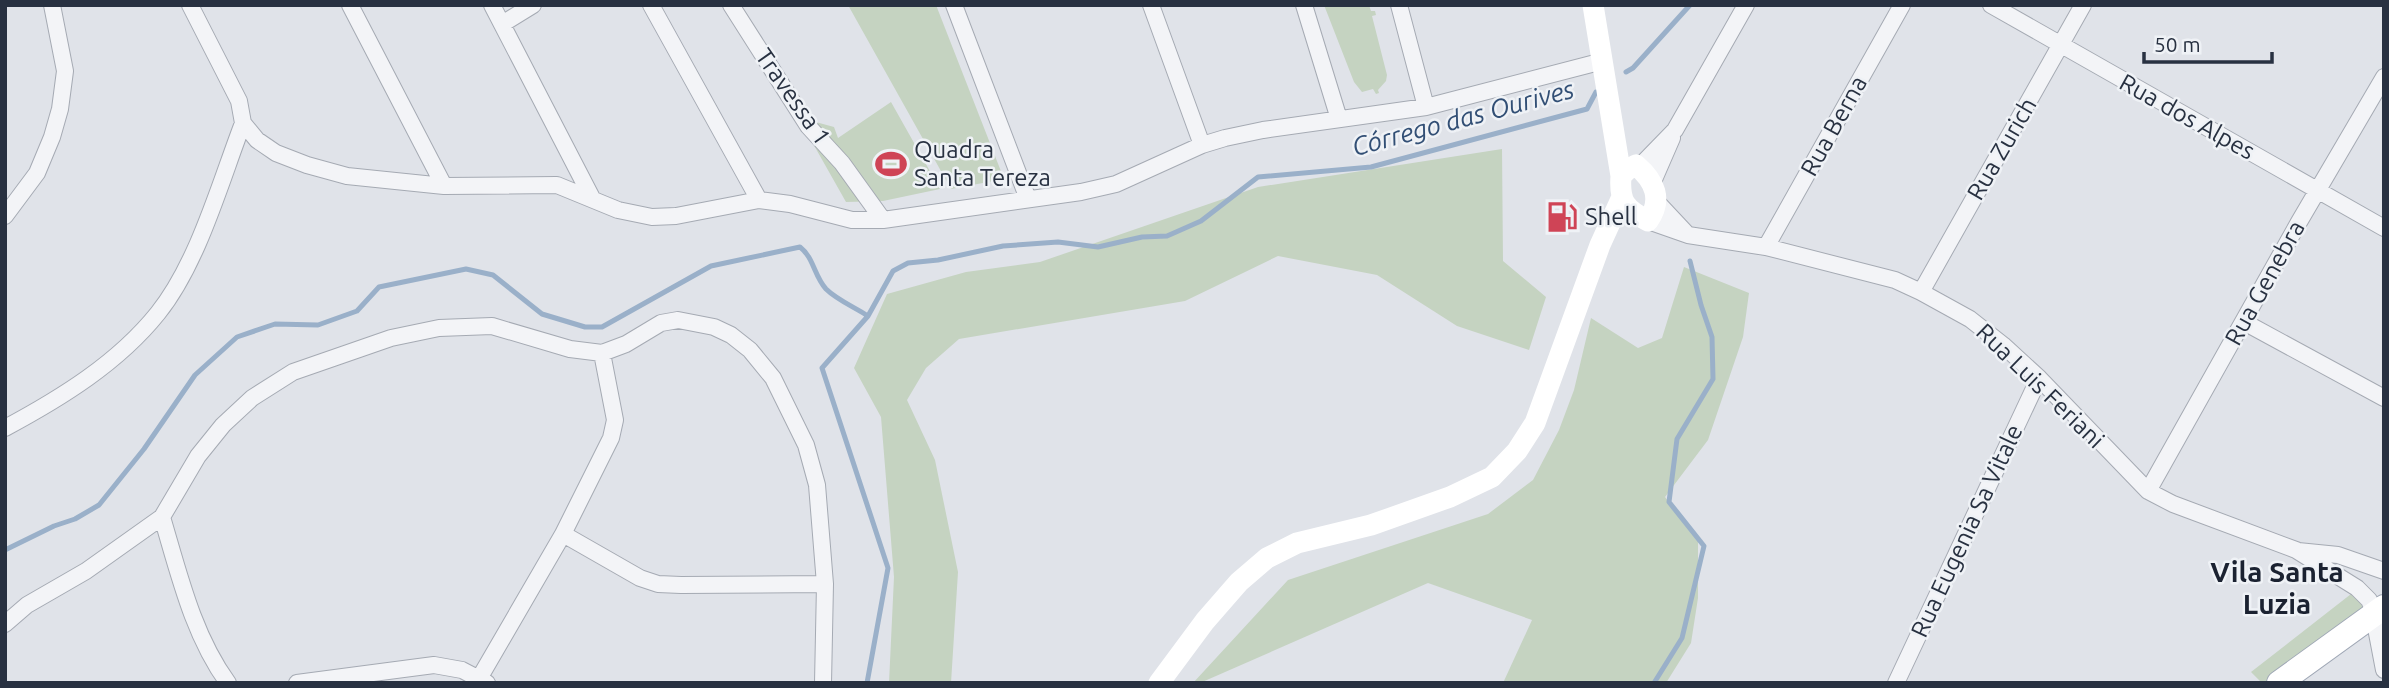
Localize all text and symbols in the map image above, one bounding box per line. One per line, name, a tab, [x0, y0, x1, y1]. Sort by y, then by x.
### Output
scale bar	[2144, 21, 2272, 65]
text: 50 m	[2154, 32, 2201, 56]
street label: Travessa 1	[751, 43, 836, 150]
street label: Rua dos Alpes	[2115, 68, 2259, 165]
street label: Rua Berna	[1795, 71, 1872, 180]
water label: Córrego das Ourives	[1349, 74, 1577, 161]
street label: Rua Zurich	[1962, 93, 2042, 205]
place label: Quadra Santa Tereza	[914, 136, 1051, 191]
sports icon: Quadra Santa Tereza	[874, 147, 908, 181]
fuel station icon: Shell	[1545, 200, 1579, 234]
place label: Shell	[1585, 203, 1637, 230]
street label: Rua Genebra	[2219, 216, 2310, 350]
street label: Rua Luis Feriani	[1971, 318, 2110, 453]
street label: Rua Eugenia Sa Vitale	[1905, 420, 2028, 641]
district label: Vila Santa Luzia	[2210, 556, 2344, 619]

